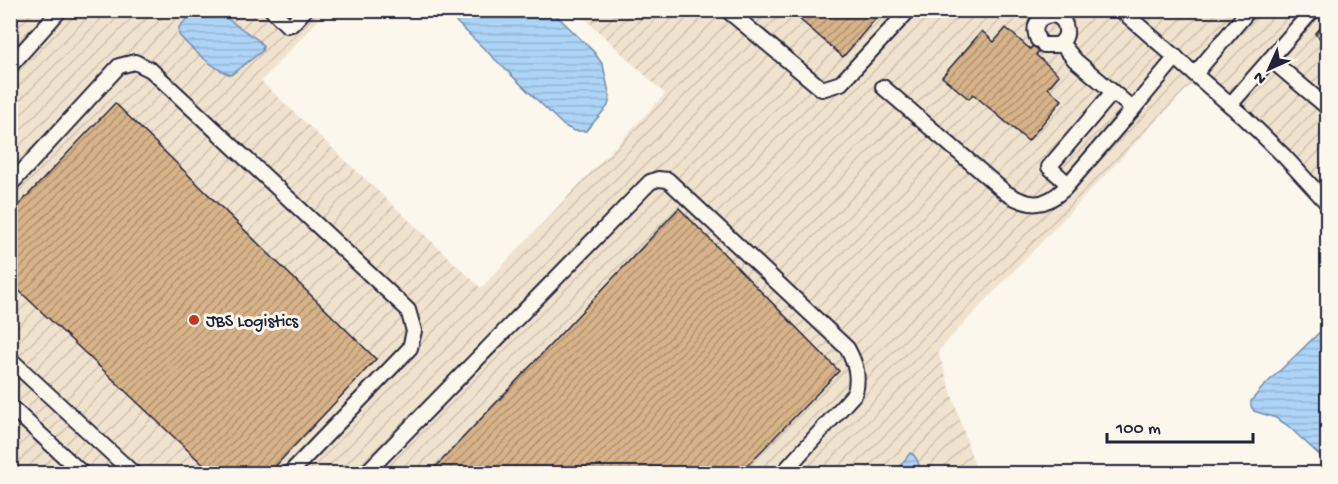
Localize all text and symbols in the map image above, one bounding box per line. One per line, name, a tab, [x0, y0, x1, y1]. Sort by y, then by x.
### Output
north arrow	[1239, 39, 1299, 99]
text: N	[1250, 66, 1271, 88]
place label: JBS Logistics	[206, 312, 299, 333]
marker: JBS Logistics	[187, 313, 201, 327]
scale bar	[1107, 406, 1252, 444]
text: 100 m	[1115, 419, 1161, 440]

